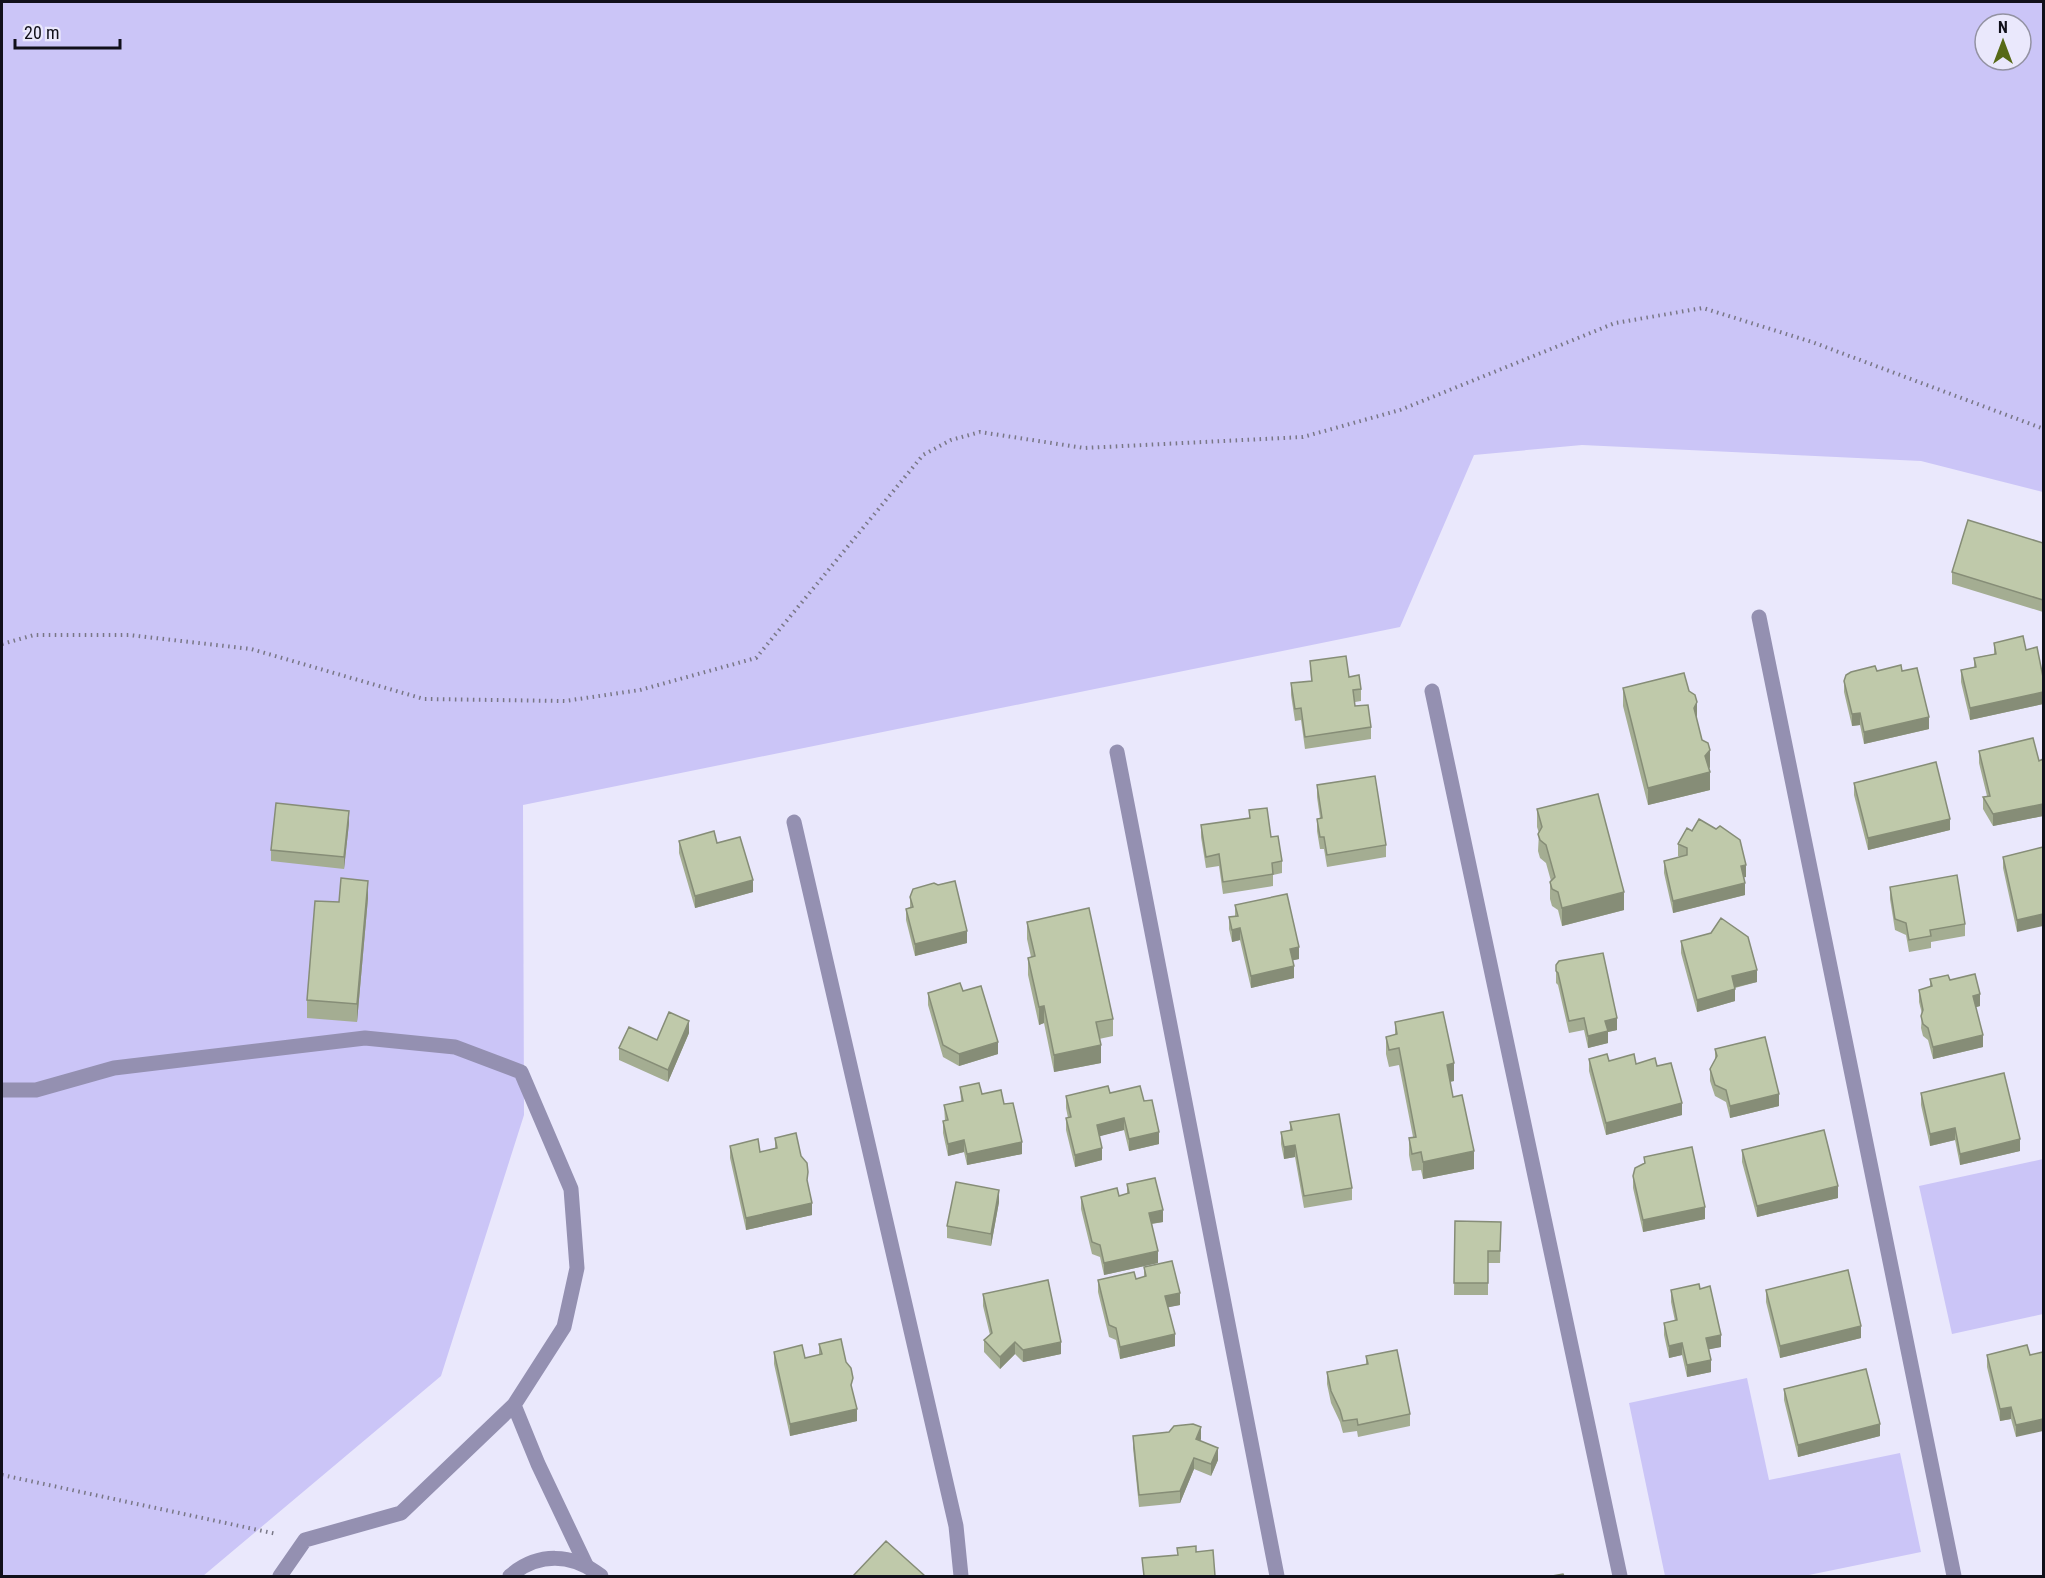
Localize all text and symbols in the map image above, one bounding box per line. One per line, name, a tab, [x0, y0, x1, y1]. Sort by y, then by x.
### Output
scale bar	[15, 12, 120, 50]
north arrow	[1973, 12, 2033, 72]
text: N	[1998, 18, 2008, 37]
text: 20 m	[24, 22, 59, 43]

